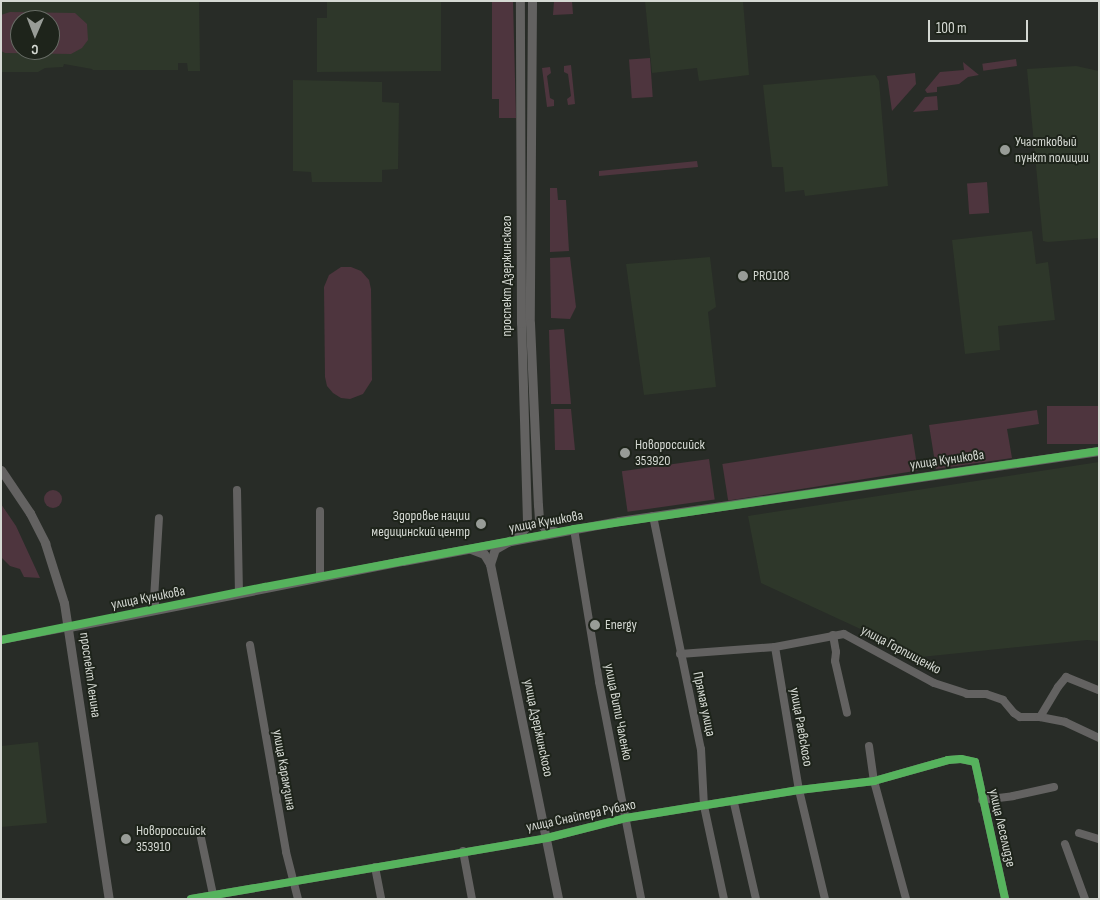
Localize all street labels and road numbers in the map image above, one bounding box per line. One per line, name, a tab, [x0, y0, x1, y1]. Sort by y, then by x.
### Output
street label: проспект Дзержинского	[499, 215, 515, 337]
street label: улица Куникова	[909, 446, 985, 474]
street label: улица Куникова	[508, 507, 584, 537]
street label: улица Куникова	[110, 583, 186, 613]
street label: улица Горпищенко	[858, 622, 944, 678]
street label: проспект Ленина	[76, 631, 104, 719]
street label: улица Вити Чаленко	[600, 662, 636, 762]
street label: Прямая улица	[689, 670, 719, 738]
street label: улица Дзержинского	[519, 678, 557, 778]
street label: улица Раевского	[786, 686, 816, 768]
street label: улица Карамзина	[269, 728, 299, 812]
street label: улица Леселидзе	[985, 787, 1019, 869]
street label: улица Снайпера Рубахо	[525, 796, 637, 836]

